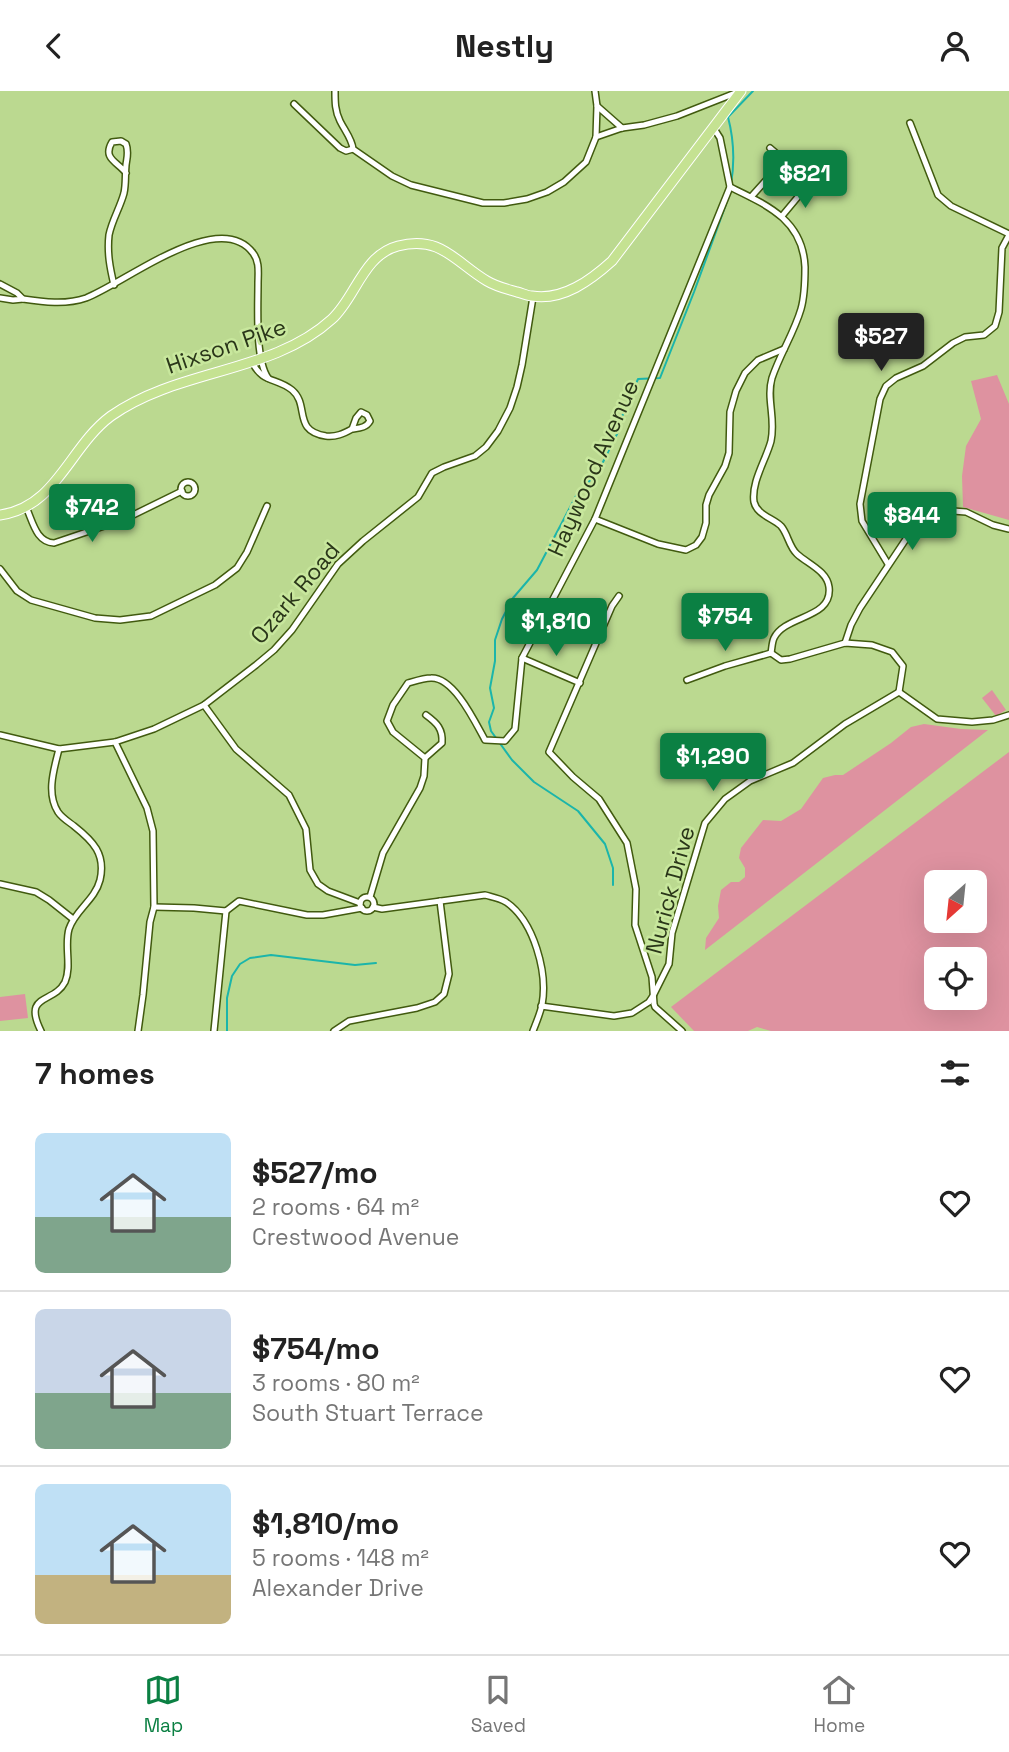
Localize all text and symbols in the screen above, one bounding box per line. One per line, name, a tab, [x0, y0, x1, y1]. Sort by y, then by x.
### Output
text: Nestly	[455, 26, 554, 66]
icon: back	[35, 27, 73, 65]
icon: person	[936, 27, 974, 65]
pin: $821	[764, 151, 846, 210]
text: $821	[779, 158, 831, 188]
street label: Hixson Pike	[162, 311, 290, 381]
pin: $527	[840, 313, 922, 373]
text: $527	[854, 321, 908, 351]
street label: Haywood Avenue	[541, 375, 645, 561]
pin: $742	[51, 484, 133, 544]
text: $742	[65, 492, 119, 522]
pin: $844	[871, 493, 953, 552]
text: $844	[884, 500, 941, 530]
street label: Ozark Road	[244, 536, 346, 650]
pin: $754	[684, 594, 766, 653]
pin: $1,810	[499, 599, 613, 658]
text: $754	[697, 601, 753, 631]
text: $1,810	[521, 606, 591, 636]
pin: $1,290	[656, 733, 770, 793]
text: $1,290	[676, 741, 750, 771]
street label: Nurick Drive	[639, 823, 701, 957]
north arrow	[924, 870, 987, 933]
map controls	[924, 870, 987, 1010]
button: locate	[924, 947, 987, 1010]
text: 7 homes	[35, 1054, 155, 1093]
icon: filters	[936, 1054, 974, 1092]
text: $527/mo	[252, 1153, 378, 1192]
icon: home	[91, 1161, 175, 1245]
icon: heart	[936, 1184, 974, 1222]
text: 2 rooms · 64 m²	[252, 1192, 419, 1222]
text: Crestwood Avenue	[252, 1222, 459, 1252]
text: $754/mo	[252, 1329, 380, 1368]
icon: home	[91, 1337, 175, 1421]
icon: heart	[936, 1360, 974, 1398]
text: 3 rooms · 80 m²	[252, 1368, 420, 1398]
text: South Stuart Terrace	[252, 1398, 484, 1428]
text: $1,810/mo	[252, 1504, 399, 1543]
icon: home	[91, 1512, 175, 1596]
icon: heart	[936, 1535, 974, 1573]
text: 5 rooms · 148 m²	[252, 1543, 429, 1573]
text: Alexander Drive	[252, 1573, 424, 1603]
tab: Map	[144, 1671, 183, 1738]
tab: Saved	[471, 1671, 526, 1738]
tab: Home	[813, 1671, 865, 1738]

